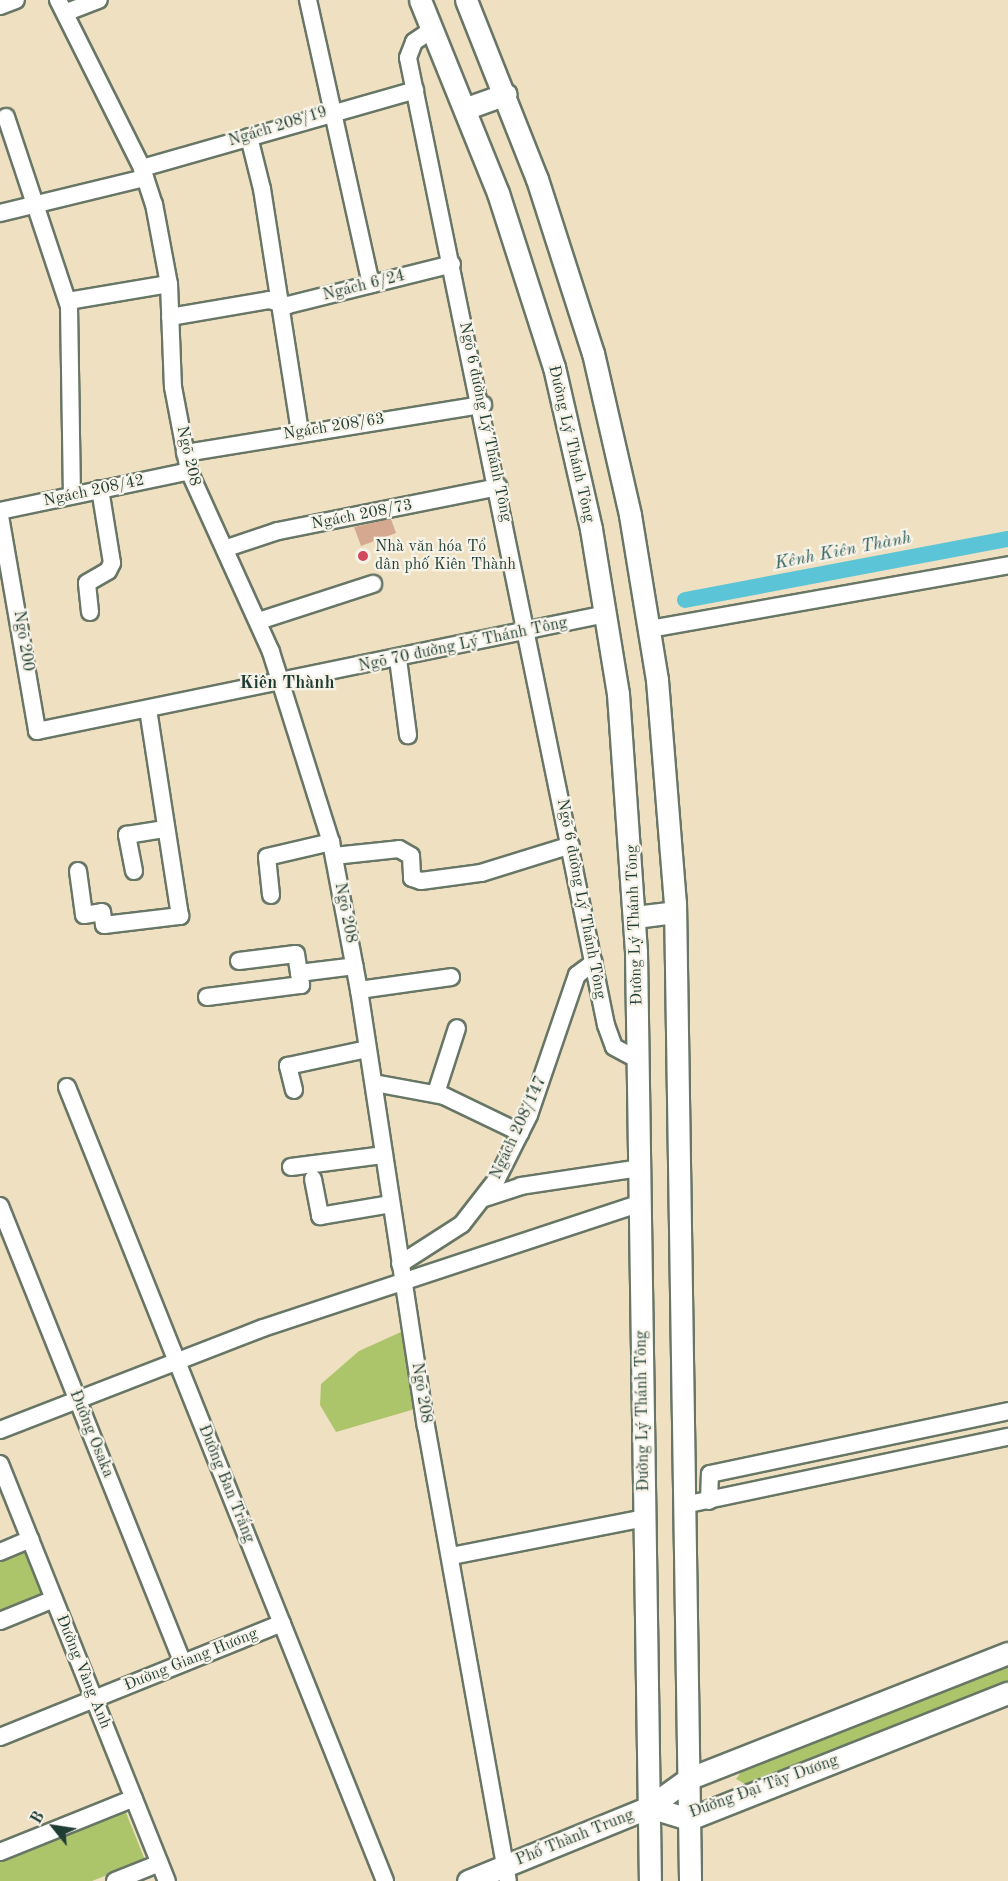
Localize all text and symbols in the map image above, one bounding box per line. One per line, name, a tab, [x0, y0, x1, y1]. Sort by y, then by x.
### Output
street label: Ngách 208/19	[226, 103, 330, 151]
street label: Ngách 6/24	[321, 267, 407, 305]
street label: Ngõ 6 đường Lý Thánh Tông	[454, 320, 516, 524]
street label: Đường Lý Thánh Tông	[544, 364, 598, 524]
street label: Ngách 208/63	[282, 409, 386, 445]
street label: Ngõ 208	[172, 424, 204, 488]
street label: Ngách 208/42	[42, 471, 146, 511]
street label: Ngách 208/73	[310, 496, 414, 534]
water label: Kênh Kiên Thành	[773, 527, 913, 575]
place label: Nhà văn hóa Tổ dân phố Kiên Thành	[375, 537, 516, 575]
marker: Nhà văn hóa Tổ dân phố Kiên Thành	[356, 549, 370, 563]
street label: Ngõ 200	[9, 609, 37, 673]
street label: Ngõ 70 đường Lý Thánh Tông	[357, 613, 569, 677]
district label: Kiên Thành	[240, 672, 334, 694]
street label: Ngõ 6 đường Lý Thánh Tông	[552, 797, 610, 1001]
street label: Đường Lý Thánh Tông	[623, 844, 647, 1006]
street label: Ngõ 208	[330, 881, 360, 945]
street label: Ngách 208/147	[487, 1073, 551, 1183]
street label: Đường Lý Thánh Tông	[632, 1330, 654, 1492]
street label: Ngõ 208	[407, 1361, 435, 1425]
street label: Đường Osaka	[65, 1387, 117, 1481]
street label: Đường Ban Trắng	[194, 1422, 258, 1546]
street label: Đường Vàng Anh	[51, 1612, 115, 1732]
street label: Đường Giang Hương	[121, 1624, 261, 1696]
street label: Đường Đại Tây Dương	[687, 1751, 841, 1823]
north arrow	[24, 1797, 84, 1857]
street label: Phố Thành Trung	[513, 1806, 637, 1870]
text: B	[29, 1809, 48, 1827]

